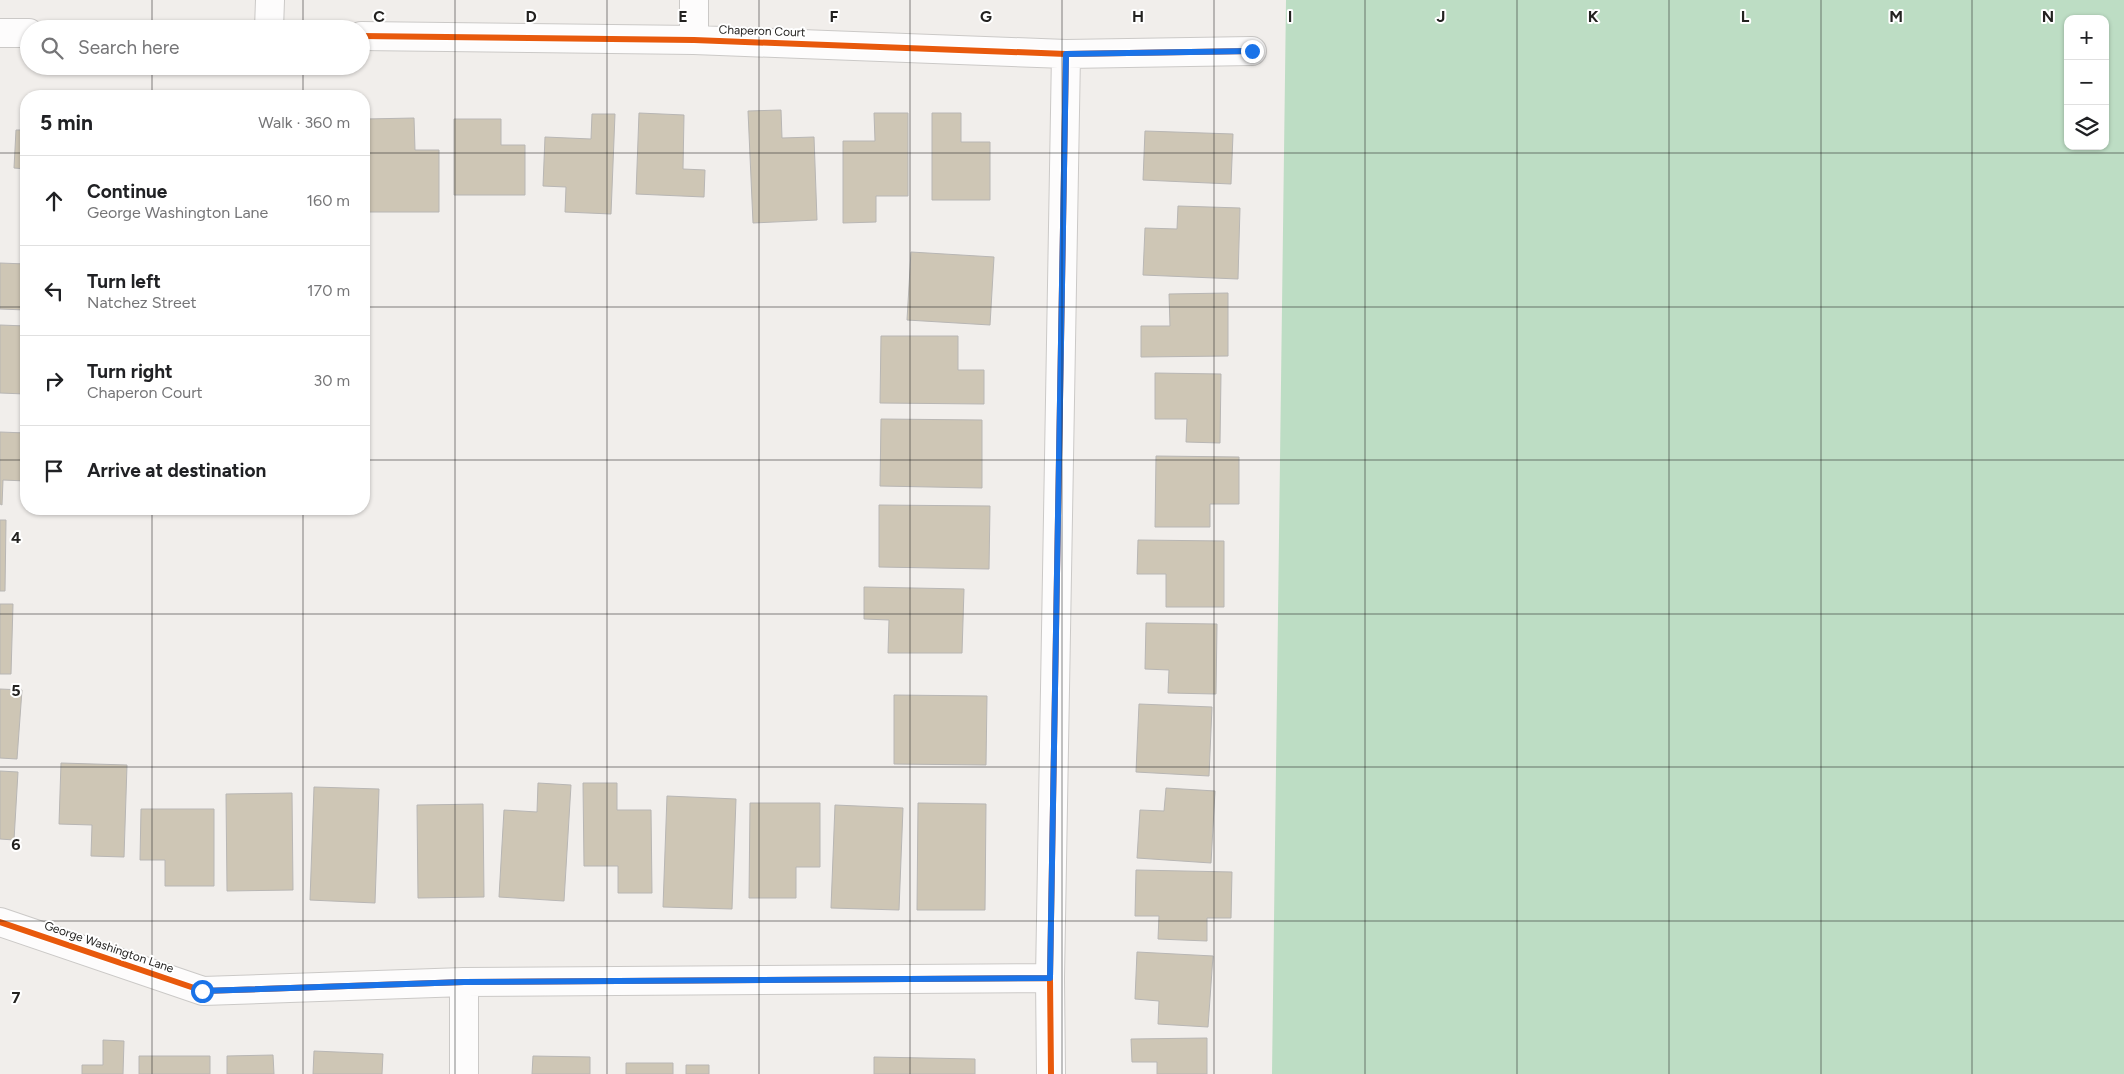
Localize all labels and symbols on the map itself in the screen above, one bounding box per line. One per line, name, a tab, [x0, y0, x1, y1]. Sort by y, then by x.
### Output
text: C	[373, 7, 385, 26]
text: D	[525, 7, 537, 26]
text: E	[678, 7, 688, 26]
text: F	[830, 7, 839, 26]
text: G	[980, 7, 992, 26]
text: H	[1132, 7, 1144, 26]
text: I	[1288, 7, 1292, 26]
text: J	[1437, 7, 1445, 26]
text: K	[1588, 7, 1599, 26]
text: L	[1741, 7, 1750, 26]
text: M	[1889, 7, 1903, 26]
text: N	[2042, 7, 2054, 26]
street label: Chaperon Court	[718, 22, 806, 40]
route end	[1241, 40, 1264, 63]
text: 4	[11, 528, 21, 547]
text: 5	[11, 681, 21, 700]
text: 6	[11, 835, 21, 854]
street label: George Washington Lane	[42, 918, 176, 976]
route start	[191, 980, 214, 1003]
text: 7	[12, 988, 21, 1007]

